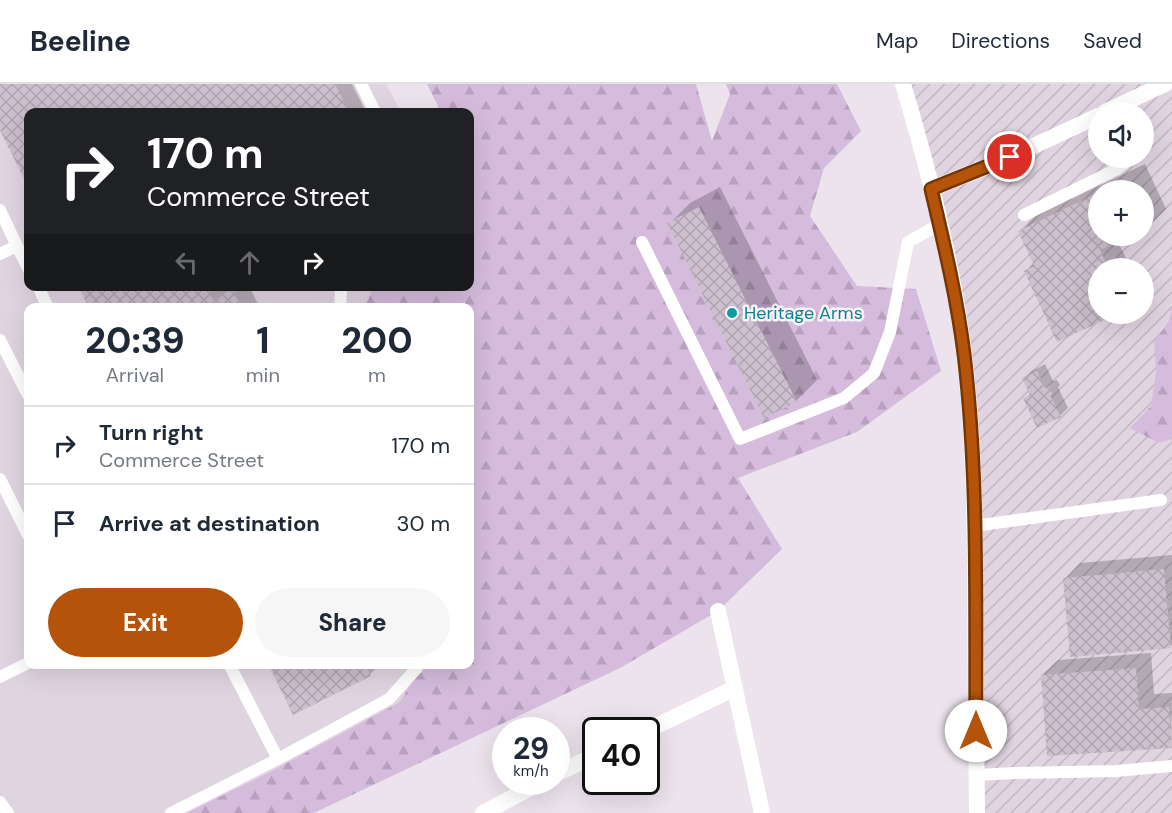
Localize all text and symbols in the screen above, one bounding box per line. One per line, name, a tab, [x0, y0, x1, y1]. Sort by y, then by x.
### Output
text: Beeline	[30, 23, 131, 60]
text: Map	[876, 27, 918, 55]
text: Directions	[951, 27, 1050, 55]
text: Saved	[1083, 27, 1142, 55]
map controls	[1088, 102, 1154, 324]
button: sound	[1088, 102, 1154, 168]
text: 170 m	[147, 126, 264, 181]
pin	[984, 131, 1035, 182]
icon: right	[48, 132, 126, 210]
icon: arrive	[993, 140, 1026, 173]
text: Commerce Street	[147, 179, 370, 214]
button: +	[1088, 180, 1154, 246]
icon: left	[170, 246, 203, 279]
icon: ahead	[233, 246, 266, 279]
icon: right	[296, 246, 329, 279]
button: −	[1088, 258, 1154, 324]
place label: Heritage Arms	[744, 301, 863, 325]
marker: Heritage Arms	[725, 306, 739, 320]
text: 20:39	[85, 317, 185, 364]
text: 1	[256, 317, 270, 364]
text: 200	[341, 317, 413, 364]
text: Arrival	[106, 362, 164, 388]
text: min	[246, 362, 280, 388]
text: m	[368, 362, 386, 388]
text: Turn right	[99, 418, 204, 447]
icon: right	[48, 429, 81, 462]
text: 170 m	[391, 431, 450, 460]
text: Commerce Street	[99, 447, 264, 473]
icon: arrive	[48, 507, 81, 540]
text: Arrive at destination	[99, 509, 320, 538]
text: 30 m	[396, 509, 450, 538]
button: Exit	[48, 588, 243, 657]
button: Share	[255, 588, 450, 657]
position arrow	[944, 699, 1008, 763]
speed limit sign: 40	[582, 717, 660, 795]
text: 29	[513, 729, 549, 768]
text: km/h	[513, 761, 549, 781]

